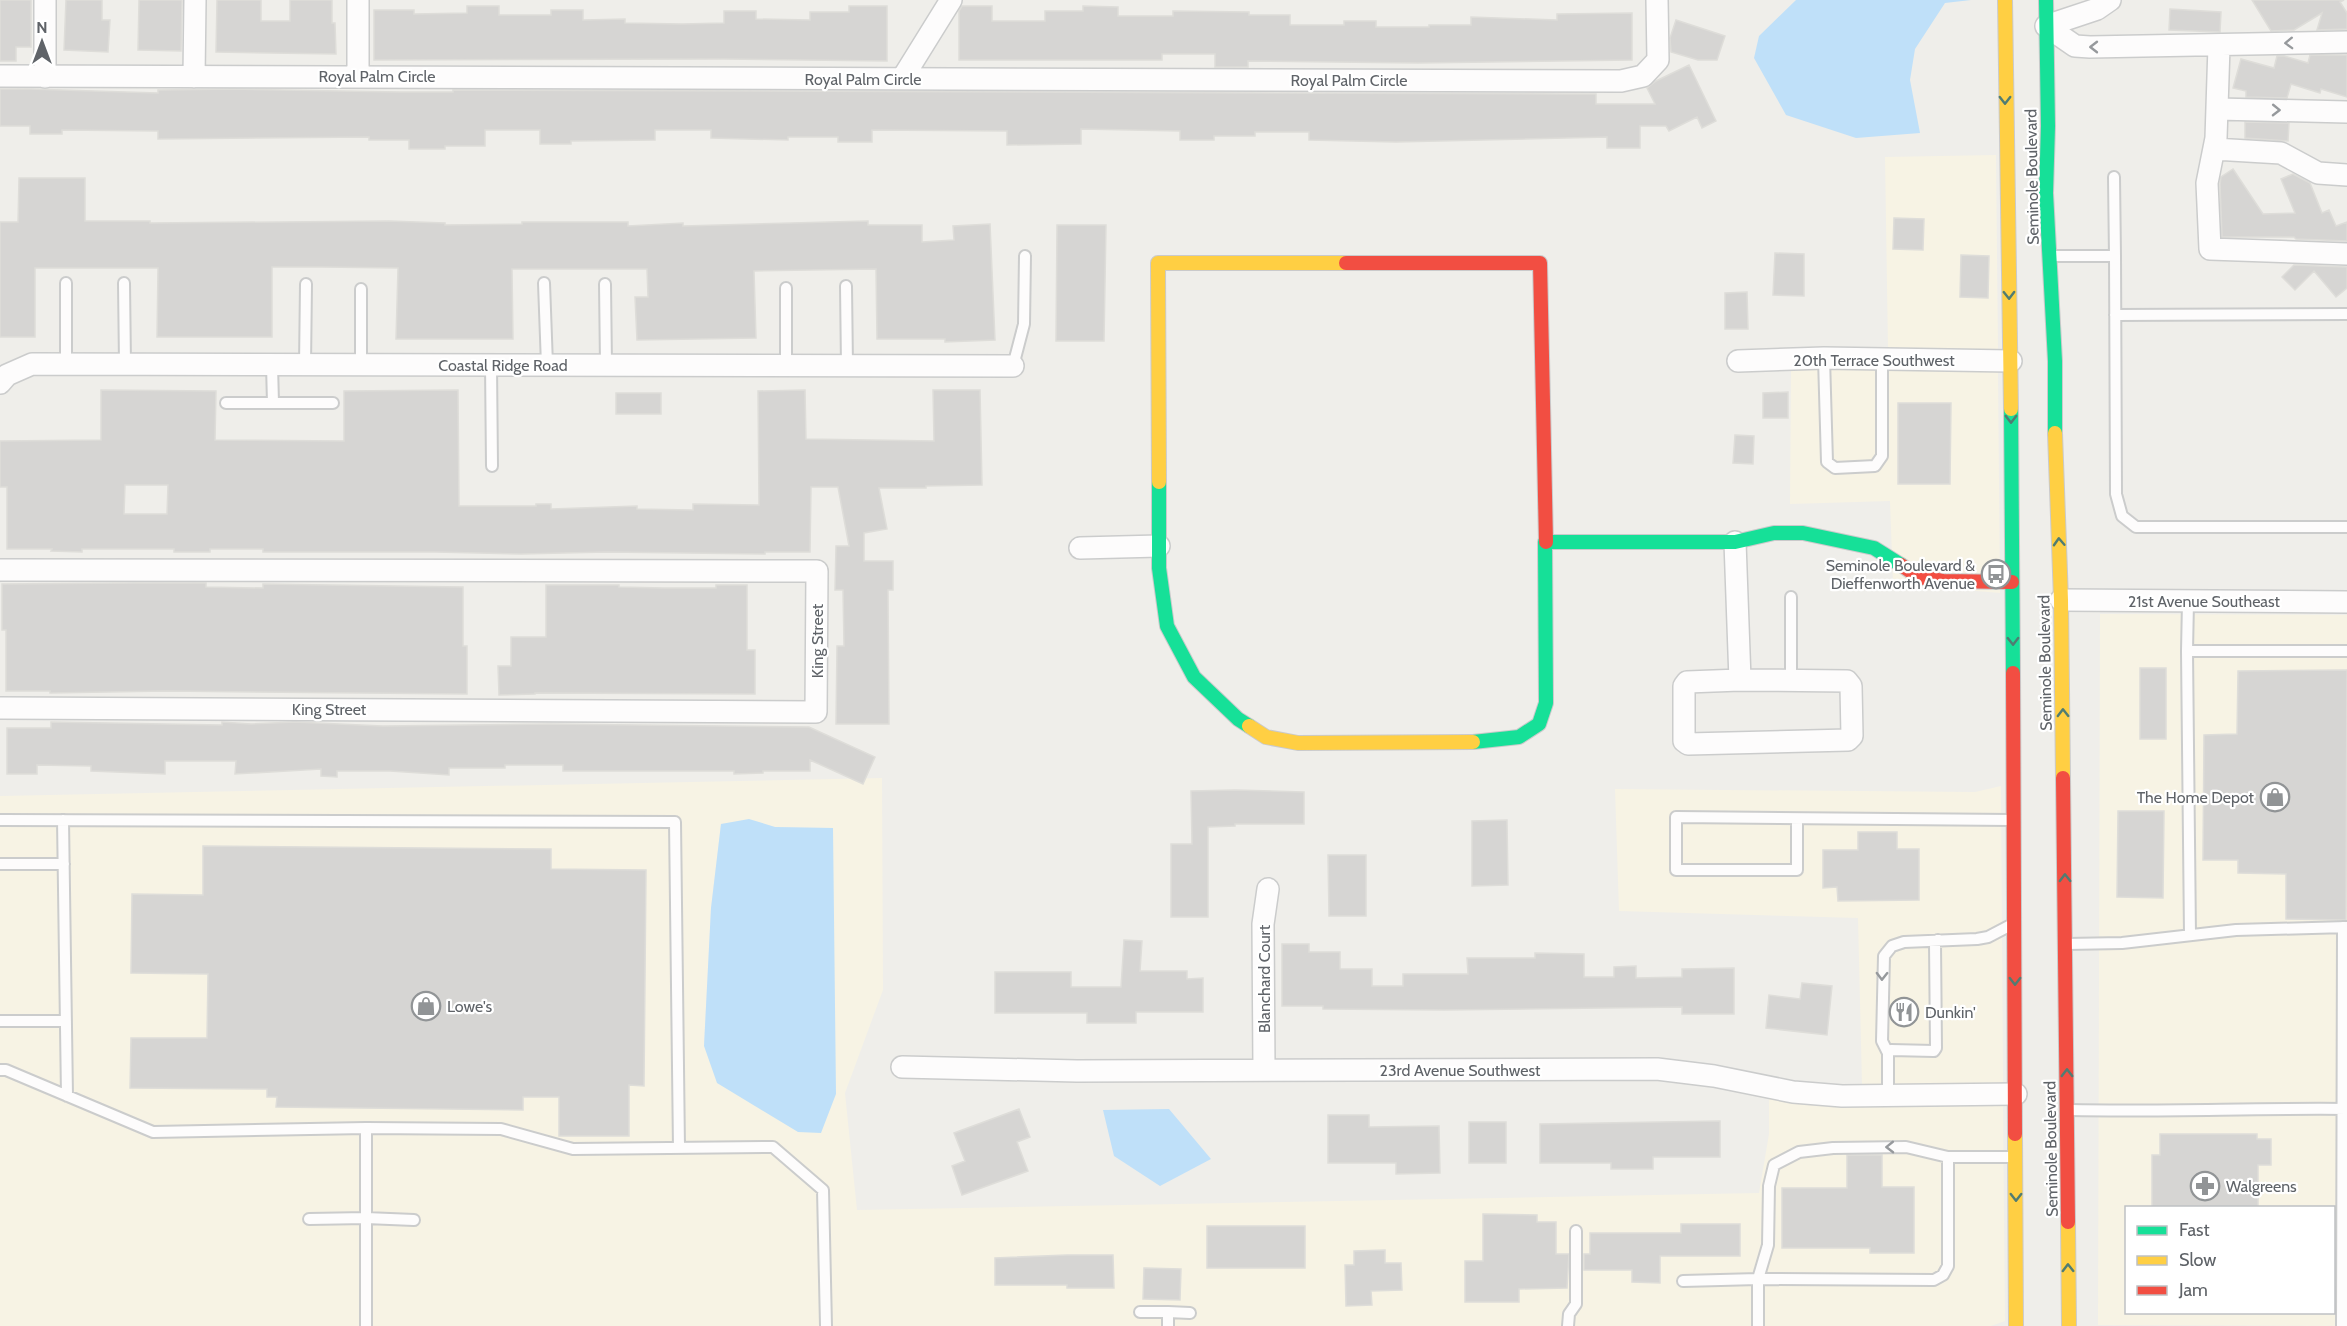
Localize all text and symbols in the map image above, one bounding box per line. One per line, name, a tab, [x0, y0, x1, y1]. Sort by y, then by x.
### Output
north arrow	[12, 12, 72, 72]
text: N	[36, 18, 48, 37]
one-way arrow	[2284, 37, 2293, 50]
one-way arrow	[2089, 40, 2098, 53]
street label: Royal Palm Circle	[319, 67, 435, 86]
street label: Royal Palm Circle	[805, 70, 921, 89]
street label: Royal Palm Circle	[1291, 71, 1407, 90]
one-way arrow	[1999, 96, 2011, 105]
one-way arrow	[2272, 104, 2281, 116]
street label: Seminole Boulevard	[2021, 109, 2043, 245]
one-way arrow	[2003, 291, 2016, 300]
street label: 20th Terrace Southwest	[1793, 351, 1955, 370]
street label: Coastal Ridge Road	[438, 356, 568, 375]
one-way arrow	[2005, 415, 2017, 424]
one-way arrow	[2052, 537, 2065, 546]
place label: Seminole Boulevard & Dieffenworth Avenue	[1826, 556, 1975, 593]
bus stop icon: Seminole Boulevard & Dieffenworth Avenue	[1980, 558, 2012, 590]
street label: 21st Avenue Southeast	[2128, 592, 2281, 611]
street label: Seminole Boulevard	[2034, 595, 2056, 731]
street label: King Street	[808, 603, 827, 678]
one-way arrow	[2007, 636, 2019, 645]
street label: King Street	[292, 700, 367, 719]
one-way arrow	[2057, 708, 2069, 717]
shop icon: The Home Depot	[2259, 781, 2291, 813]
place label: The Home Depot	[2137, 788, 2255, 807]
one-way arrow	[2059, 873, 2071, 882]
street label: Blanchard Court	[1255, 924, 1274, 1033]
one-way arrow	[1876, 971, 1889, 980]
one-way arrow	[2009, 976, 2021, 985]
shop icon: Lowe's	[410, 990, 442, 1022]
restaurant icon: Dunkin'	[1888, 996, 1920, 1028]
place label: Lowe's	[447, 997, 493, 1016]
place label: Dunkin'	[1925, 1003, 1976, 1022]
street label: 23rd Avenue Southwest	[1380, 1061, 1541, 1080]
one-way arrow	[2061, 1068, 2073, 1077]
street label: Seminole Boulevard	[2040, 1081, 2062, 1217]
one-way arrow	[1886, 1141, 1895, 1153]
pharmacy icon: Walgreens	[2189, 1170, 2221, 1202]
place label: Walgreens	[2226, 1177, 2297, 1196]
one-way arrow	[2010, 1192, 2022, 1201]
legend	[2125, 1206, 2335, 1314]
text: Fast	[2179, 1219, 2210, 1241]
text: Slow	[2179, 1249, 2216, 1271]
one-way arrow	[2062, 1263, 2075, 1272]
text: Jam	[2178, 1279, 2208, 1301]

